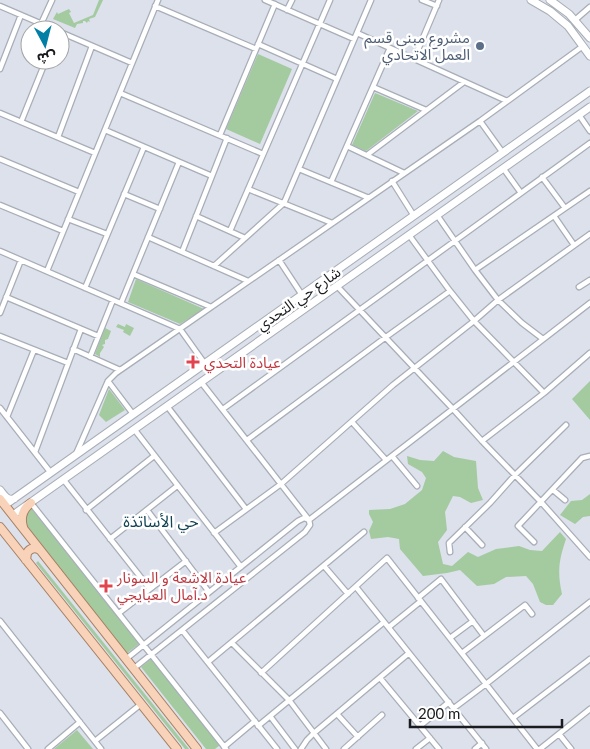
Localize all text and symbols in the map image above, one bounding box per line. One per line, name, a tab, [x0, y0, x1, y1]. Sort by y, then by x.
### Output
north arrow	[20, 20, 70, 70]
place label: مشروع مبنى قسم العمل الاتحادي	[364, 28, 470, 66]
marker: مشروع مبنى قسم العمل الاتحادي	[474, 40, 486, 52]
text: ش	[36, 49, 57, 68]
street label: شارع حي التحدي	[252, 262, 346, 337]
place label: عيادة التحدي	[204, 353, 281, 374]
marker: عيادة التحدي	[186, 355, 200, 369]
district label: حي الأساتذة	[123, 511, 199, 533]
place label: عيادة الاشعة و السونار د.آمال العبايجي	[116, 568, 247, 606]
marker: عيادة الاشعة و السونار د.آمال العبايجي	[99, 579, 113, 593]
scale bar	[410, 696, 562, 728]
text: 200 m	[418, 704, 460, 722]

